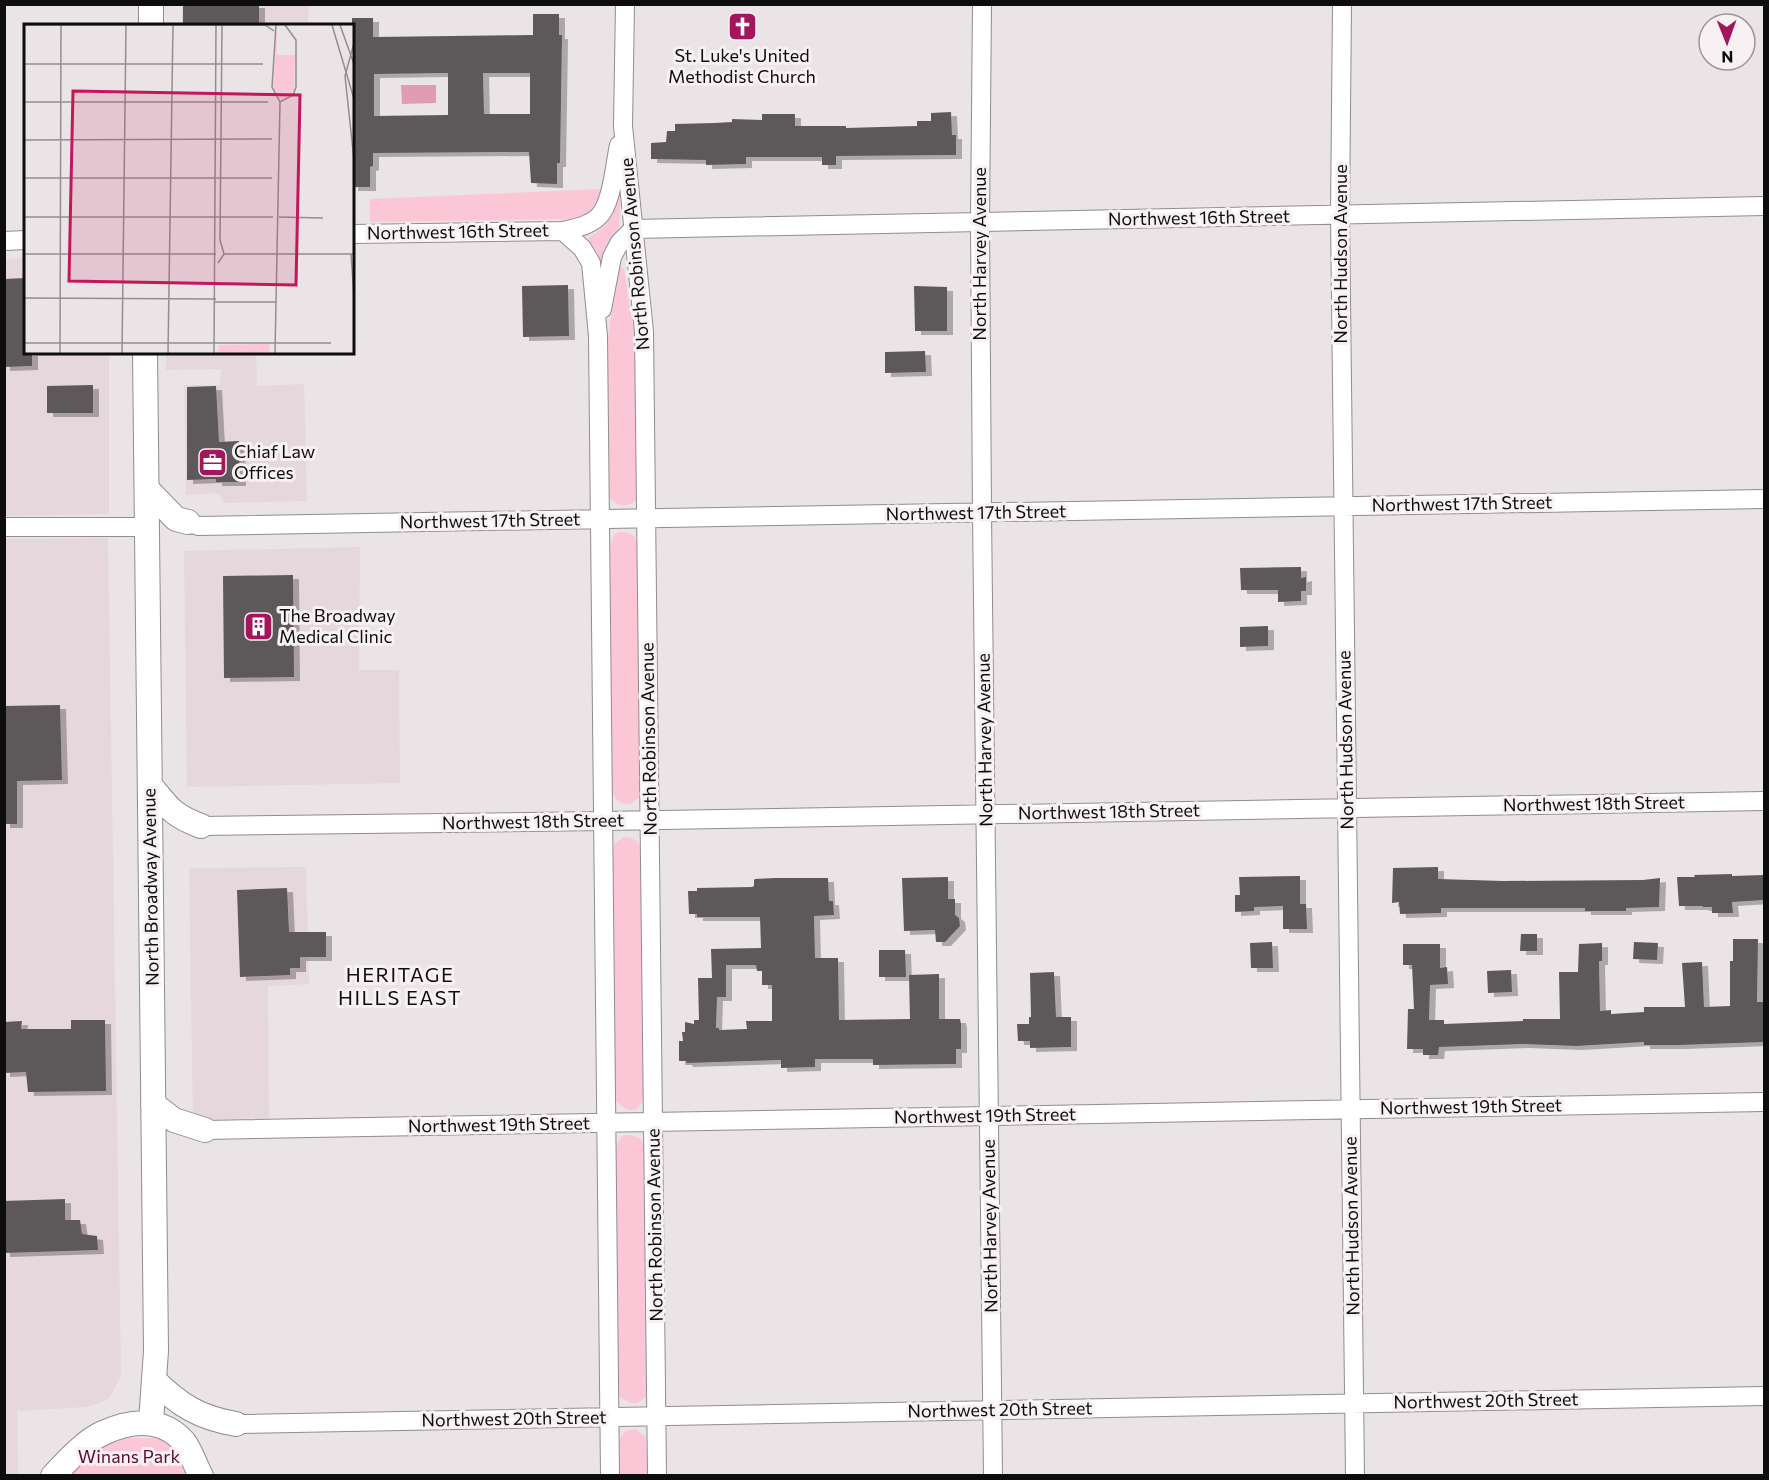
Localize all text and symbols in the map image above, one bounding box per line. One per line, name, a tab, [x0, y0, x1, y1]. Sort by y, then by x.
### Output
church icon: St. Luke's United Methodist Church	[726, 11, 758, 43]
north arrow	[1697, 12, 1757, 72]
inset map	[24, 24, 354, 354]
place label: St. Luke's United Methodist Church	[668, 44, 816, 87]
text: N	[1721, 48, 1733, 67]
street label: North Robinson Avenue	[615, 157, 653, 351]
street label: North Hudson Avenue	[1329, 164, 1351, 344]
street label: North Harvey Avenue	[968, 167, 990, 341]
street label: Northwest 16th Street	[1108, 204, 1290, 230]
street label: Northwest 16th Street	[367, 218, 549, 244]
place label: Chiaf Law Offices	[234, 440, 315, 483]
office icon: Chiaf Law Offices	[197, 446, 229, 478]
street label: Northwest 17th Street	[1371, 490, 1553, 516]
street label: Northwest 17th Street	[885, 499, 1067, 525]
street label: Northwest 17th Street	[399, 507, 581, 533]
place label: The Broadway Medical Clinic	[279, 604, 396, 647]
building icon: The Broadway Medical Clinic	[242, 610, 274, 642]
street label: North Robinson Avenue	[635, 642, 661, 836]
street label: North Hudson Avenue	[1332, 650, 1358, 830]
street label: North Harvey Avenue	[971, 653, 997, 827]
street label: North Broadway Avenue	[137, 788, 163, 986]
street label: Northwest 18th Street	[1503, 790, 1685, 816]
street label: Northwest 18th Street	[1018, 798, 1200, 824]
street label: Northwest 18th Street	[442, 808, 624, 834]
district label: HERITAGE HILLS EAST	[338, 962, 462, 1009]
street label: Northwest 19th Street	[1380, 1093, 1562, 1119]
street label: Northwest 19th Street	[894, 1102, 1076, 1128]
street label: Northwest 19th Street	[408, 1111, 590, 1137]
street label: North Robinson Avenue	[641, 1128, 667, 1322]
street label: North Hudson Avenue	[1338, 1136, 1364, 1316]
street label: North Harvey Avenue	[976, 1139, 1002, 1313]
street label: Northwest 20th Street	[1393, 1387, 1579, 1413]
street label: Northwest 20th Street	[907, 1396, 1093, 1422]
street label: Northwest 20th Street	[421, 1405, 607, 1431]
park label: Winans Park	[78, 1445, 180, 1467]

